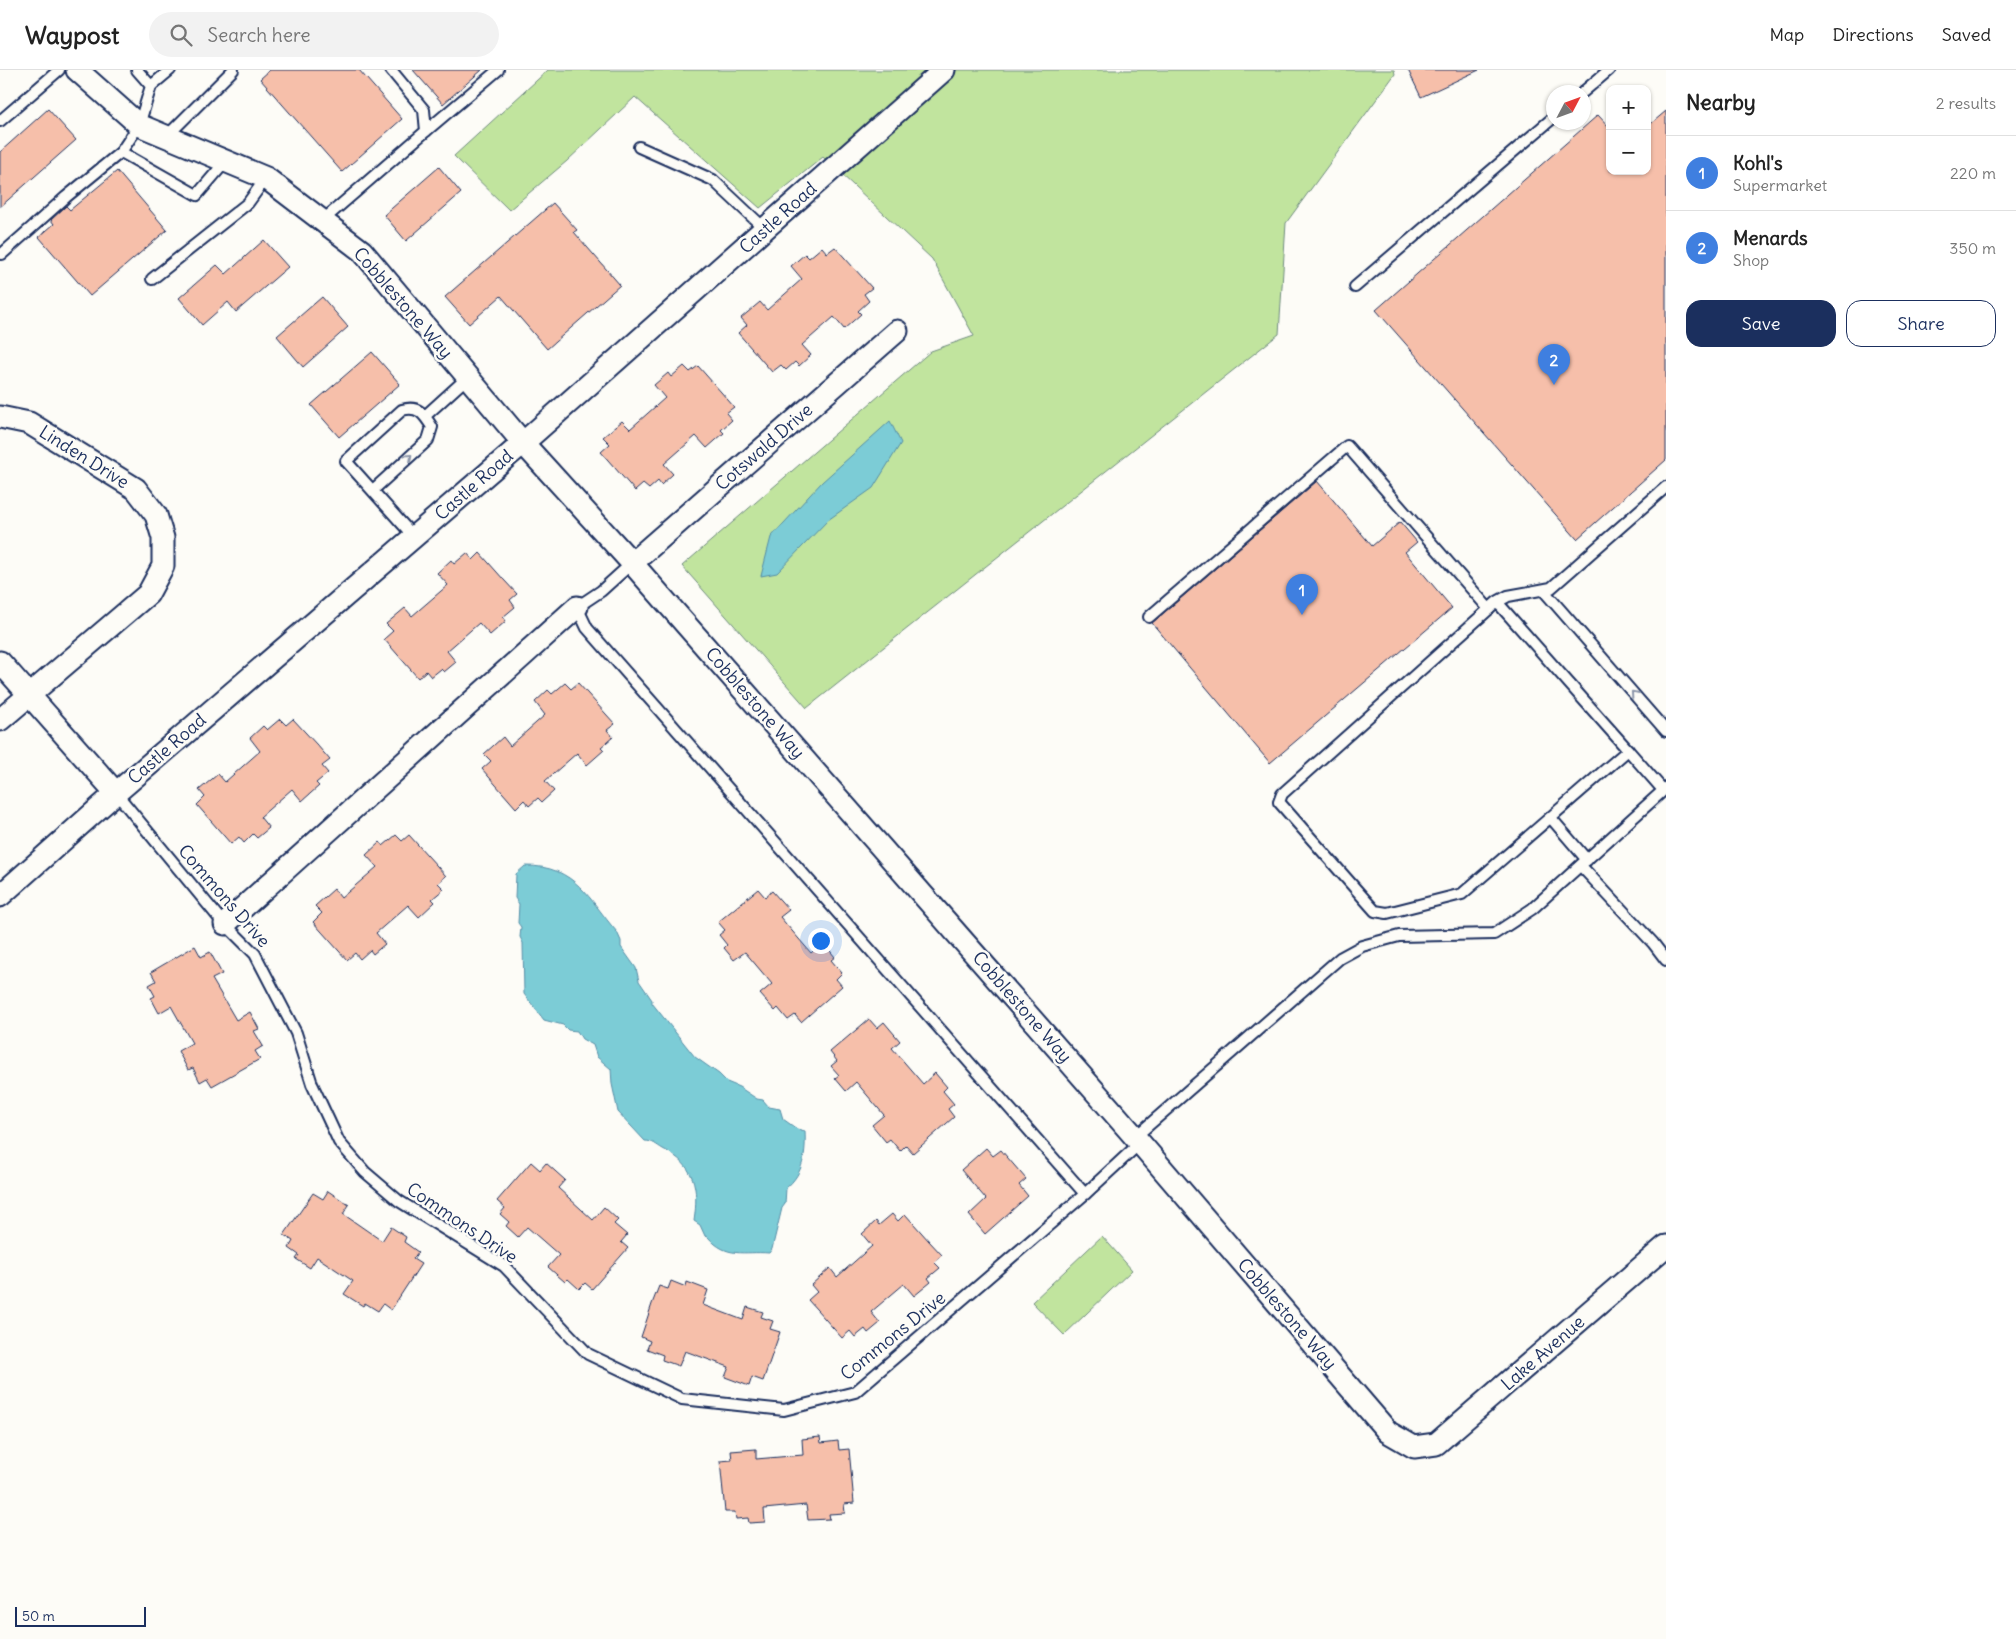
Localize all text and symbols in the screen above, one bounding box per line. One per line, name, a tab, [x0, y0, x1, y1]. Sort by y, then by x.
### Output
search box	[149, 12, 499, 57]
text: Waypost	[25, 20, 119, 50]
icon: search	[167, 21, 195, 49]
text: Search here	[207, 23, 310, 47]
text: Map	[1769, 23, 1804, 46]
text: Directions	[1832, 23, 1914, 46]
text: Saved	[1942, 23, 1991, 46]
north arrow	[1546, 85, 1591, 130]
map controls	[1606, 85, 1651, 175]
button: +	[1606, 85, 1651, 130]
text: Nearby	[1686, 89, 1756, 116]
text: 2 results	[1936, 93, 1996, 113]
button: −	[1606, 130, 1651, 175]
text: Kohl's	[1733, 151, 1783, 175]
text: 1	[1699, 163, 1705, 183]
text: 220 m	[1950, 163, 1996, 183]
text: Supermarket	[1733, 175, 1827, 195]
street label: Castle Road	[734, 177, 822, 258]
text: Menards	[1733, 226, 1808, 250]
text: 2	[1698, 238, 1706, 258]
text: 350 m	[1949, 238, 1996, 258]
street label: Cobblestone Way	[349, 242, 458, 363]
text: Shop	[1733, 250, 1769, 270]
button: Save	[1686, 300, 1836, 347]
button: Share	[1846, 300, 1996, 347]
pin: 2	[1538, 344, 1570, 385]
street label: Cotswald Drive	[710, 398, 817, 495]
street label: Linden Drive	[35, 420, 133, 493]
street label: Castle Road	[430, 444, 518, 525]
one-way arrow	[403, 454, 412, 463]
pin: 1	[1286, 574, 1318, 615]
street label: Cobblestone Way	[701, 642, 810, 763]
one-way arrow	[1631, 691, 1640, 700]
street label: Castle Road	[123, 708, 211, 789]
street label: Commons Drive	[173, 839, 275, 952]
your location	[808, 928, 834, 954]
street label: Cobblestone Way	[968, 946, 1077, 1067]
street label: Commons Drive	[402, 1177, 522, 1268]
street label: Cobblestone Way	[1233, 1253, 1342, 1374]
street label: Commons Drive	[835, 1286, 950, 1385]
street label: Lake Avenue	[1496, 1310, 1589, 1395]
scale bar	[15, 1604, 146, 1627]
text: 50 m	[22, 1607, 55, 1625]

